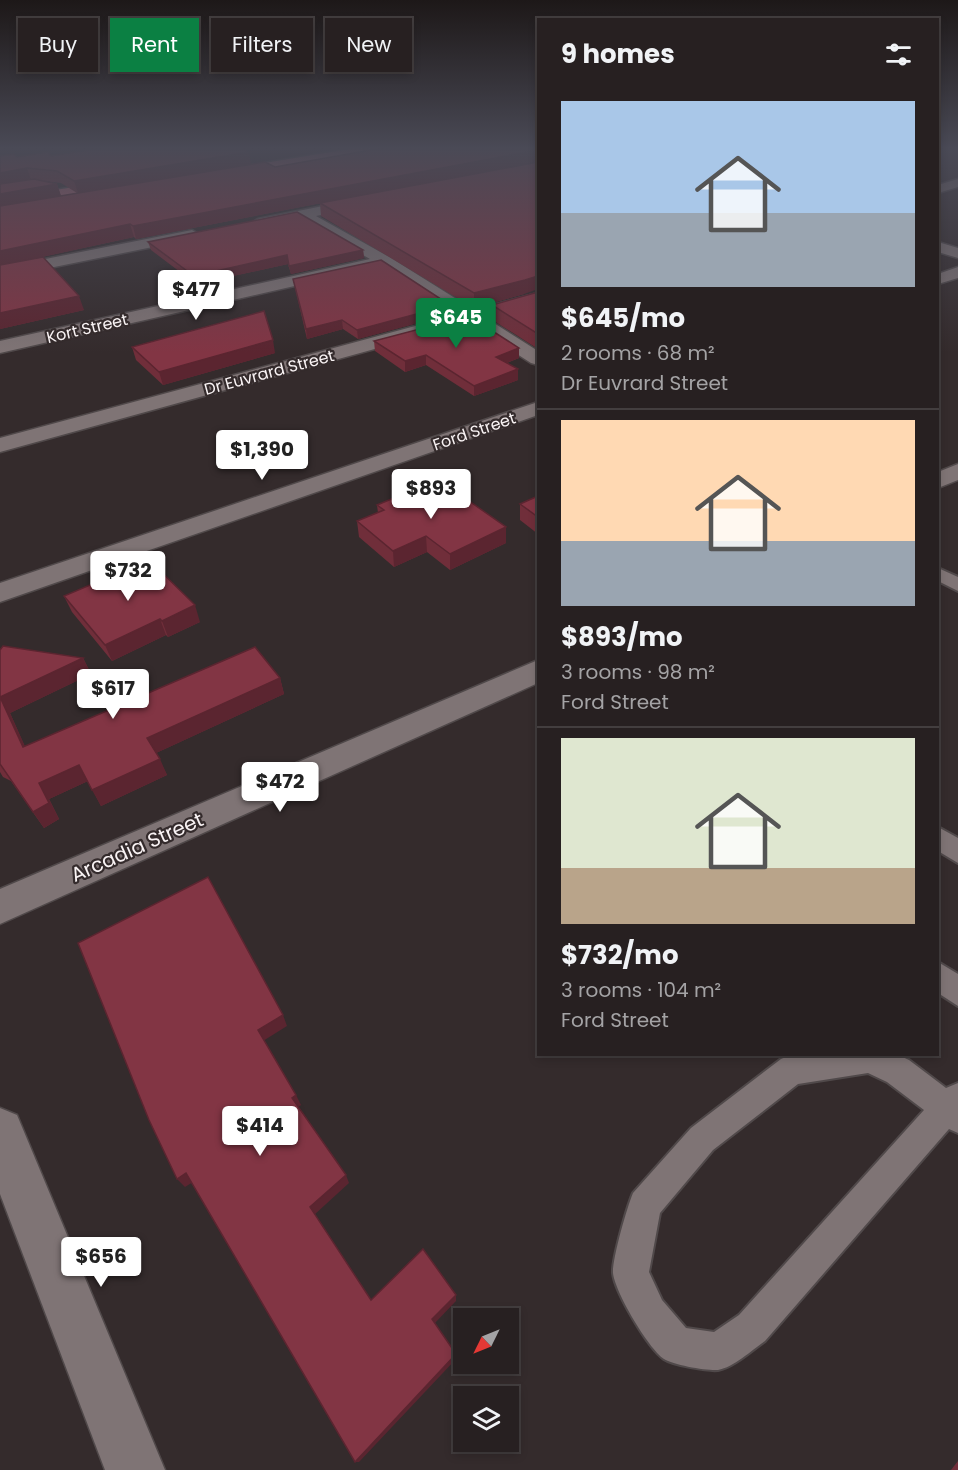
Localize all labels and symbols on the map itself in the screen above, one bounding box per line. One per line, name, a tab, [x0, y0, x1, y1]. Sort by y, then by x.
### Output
pin: $477	[160, 270, 232, 321]
pin: $645	[420, 298, 492, 349]
street label: Kort Street	[44, 308, 130, 349]
street label: Dr Euvrard Street	[202, 344, 337, 401]
street label: Ford Street	[430, 407, 519, 456]
pin: $1,390	[213, 430, 311, 481]
pin: $893	[395, 469, 467, 520]
pin: $732	[92, 551, 164, 602]
pin: $617	[77, 669, 149, 720]
pin: $472	[244, 762, 316, 813]
street label: Arcadia Street	[66, 805, 208, 889]
pin: $414	[224, 1106, 296, 1157]
pin: $656	[65, 1237, 137, 1288]
north arrow	[453, 1308, 519, 1374]

